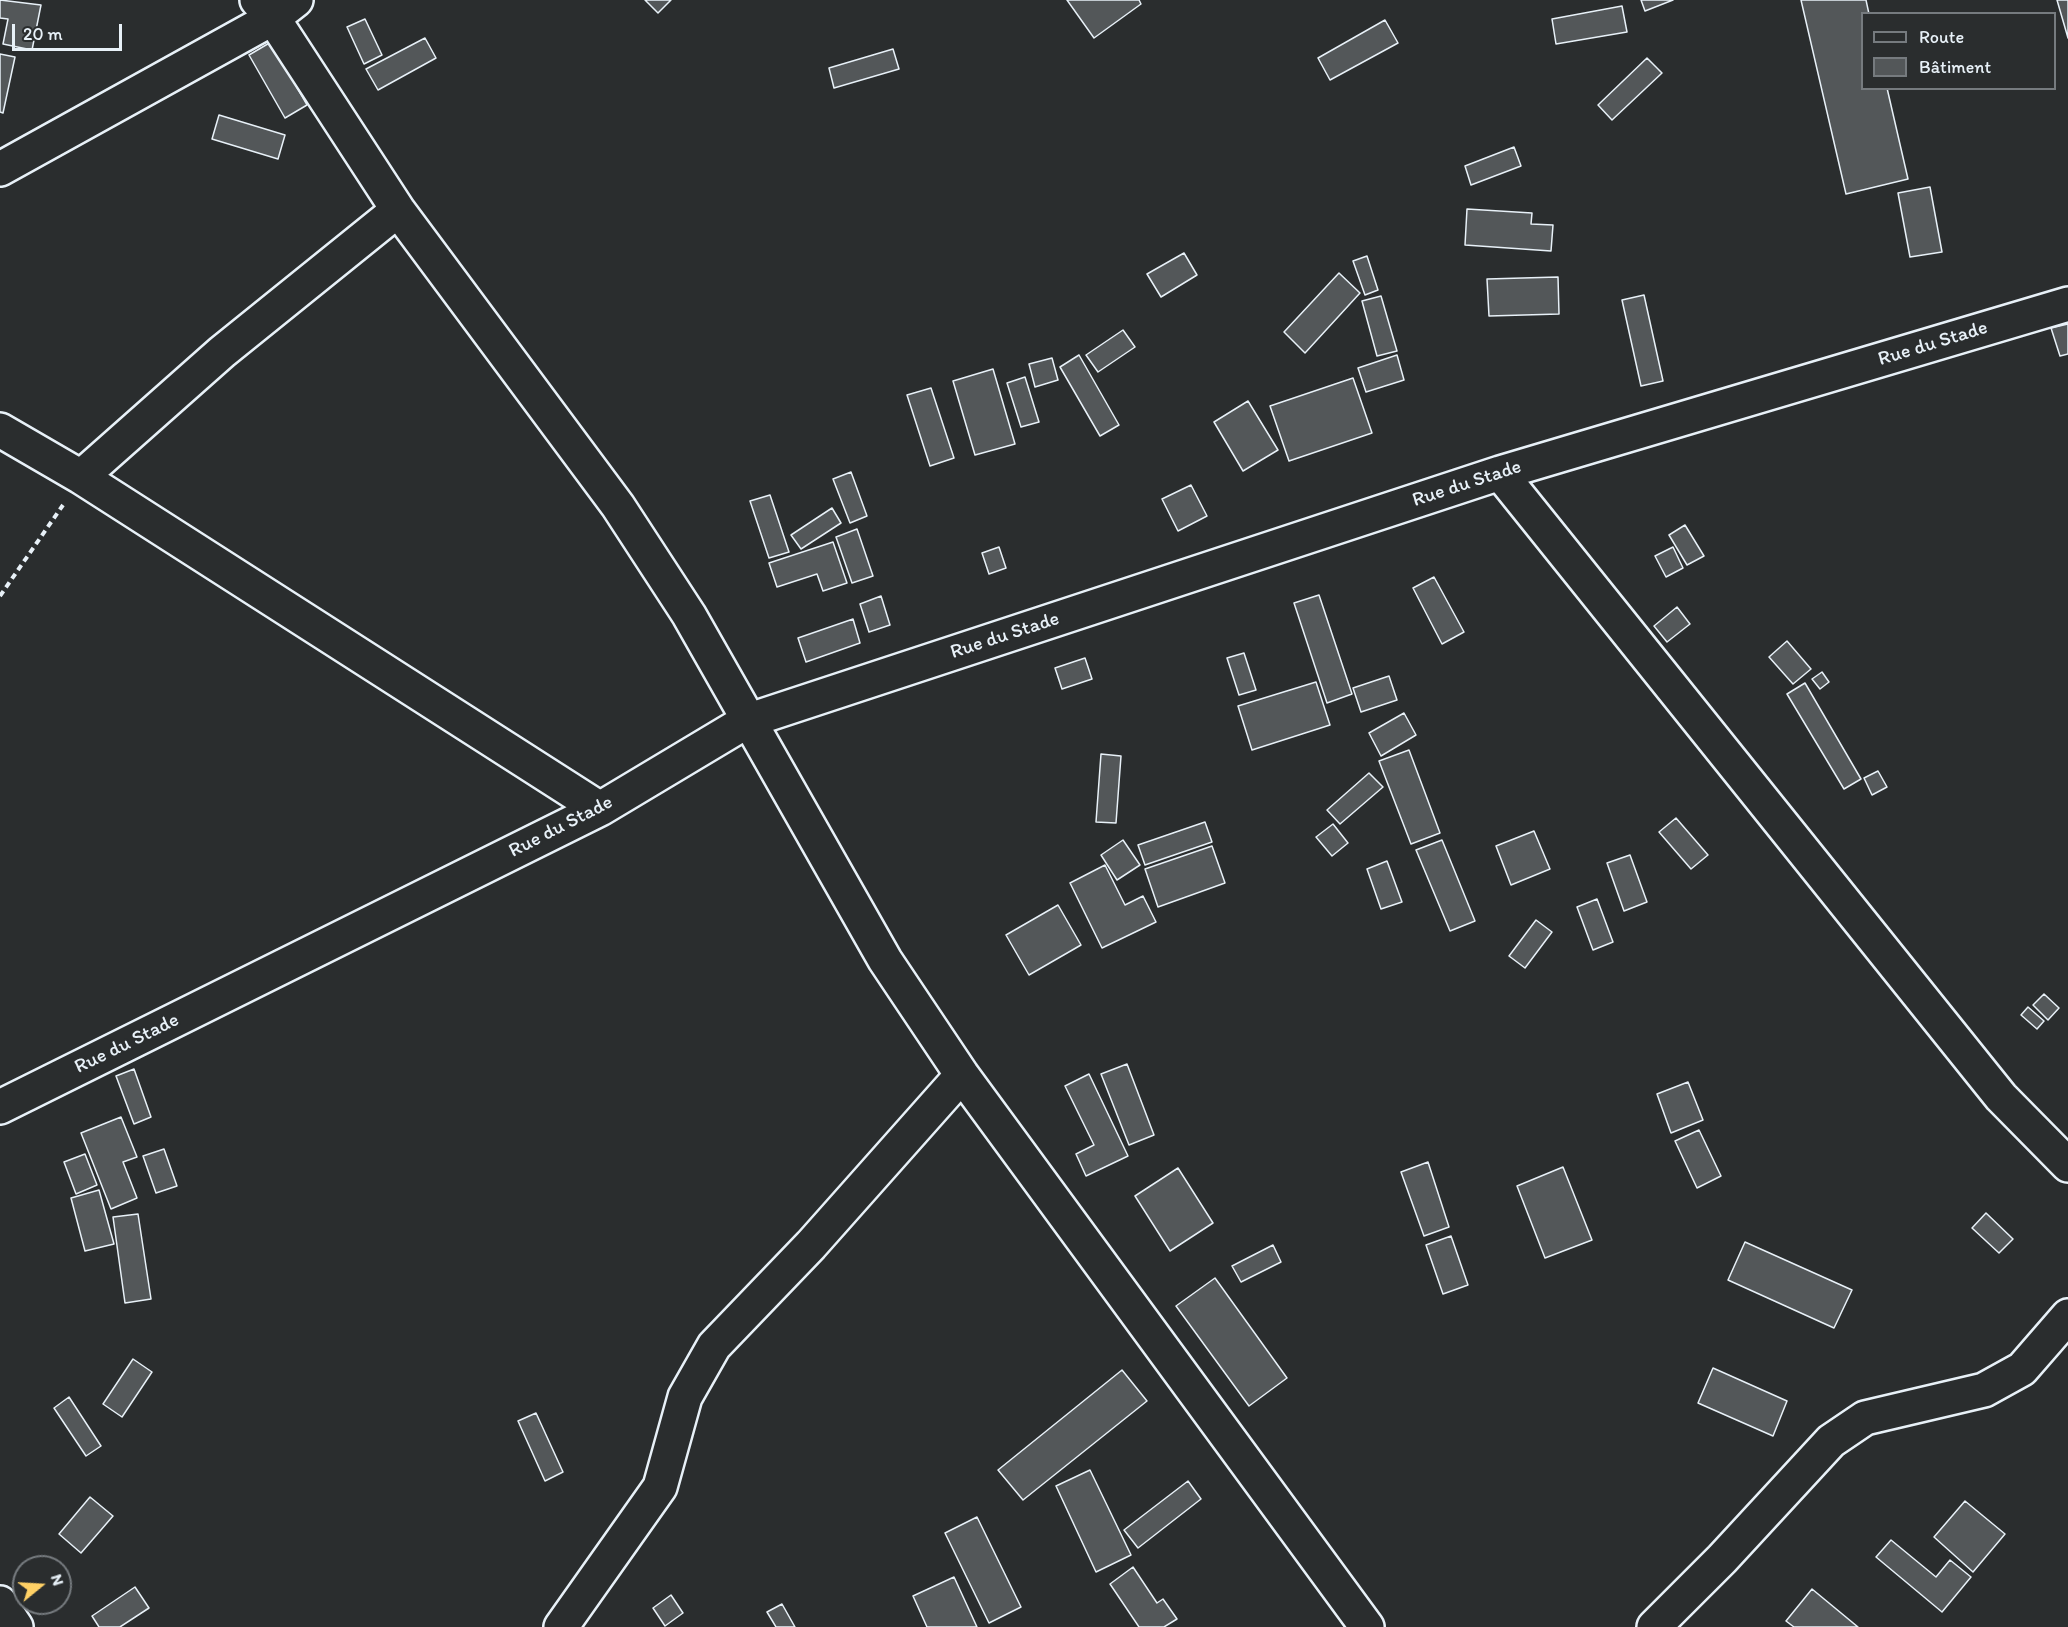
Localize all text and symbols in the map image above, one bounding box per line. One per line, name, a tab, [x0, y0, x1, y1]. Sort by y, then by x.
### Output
scale bar	[15, 12, 124, 50]
legend	[1861, 12, 2056, 90]
text: 20 m	[23, 23, 63, 45]
text: Route	[1919, 26, 1964, 48]
text: Bâtiment	[1919, 56, 1991, 78]
street label: Rue du Stade	[1875, 316, 1991, 372]
street label: Rue du Stade	[1410, 455, 1524, 513]
street label: Rue du Stade	[948, 607, 1062, 665]
street label: Rue du Stade	[505, 791, 617, 863]
street label: Rue du Stade	[71, 1008, 183, 1080]
north arrow	[12, 1555, 72, 1615]
text: N	[47, 1572, 68, 1588]

